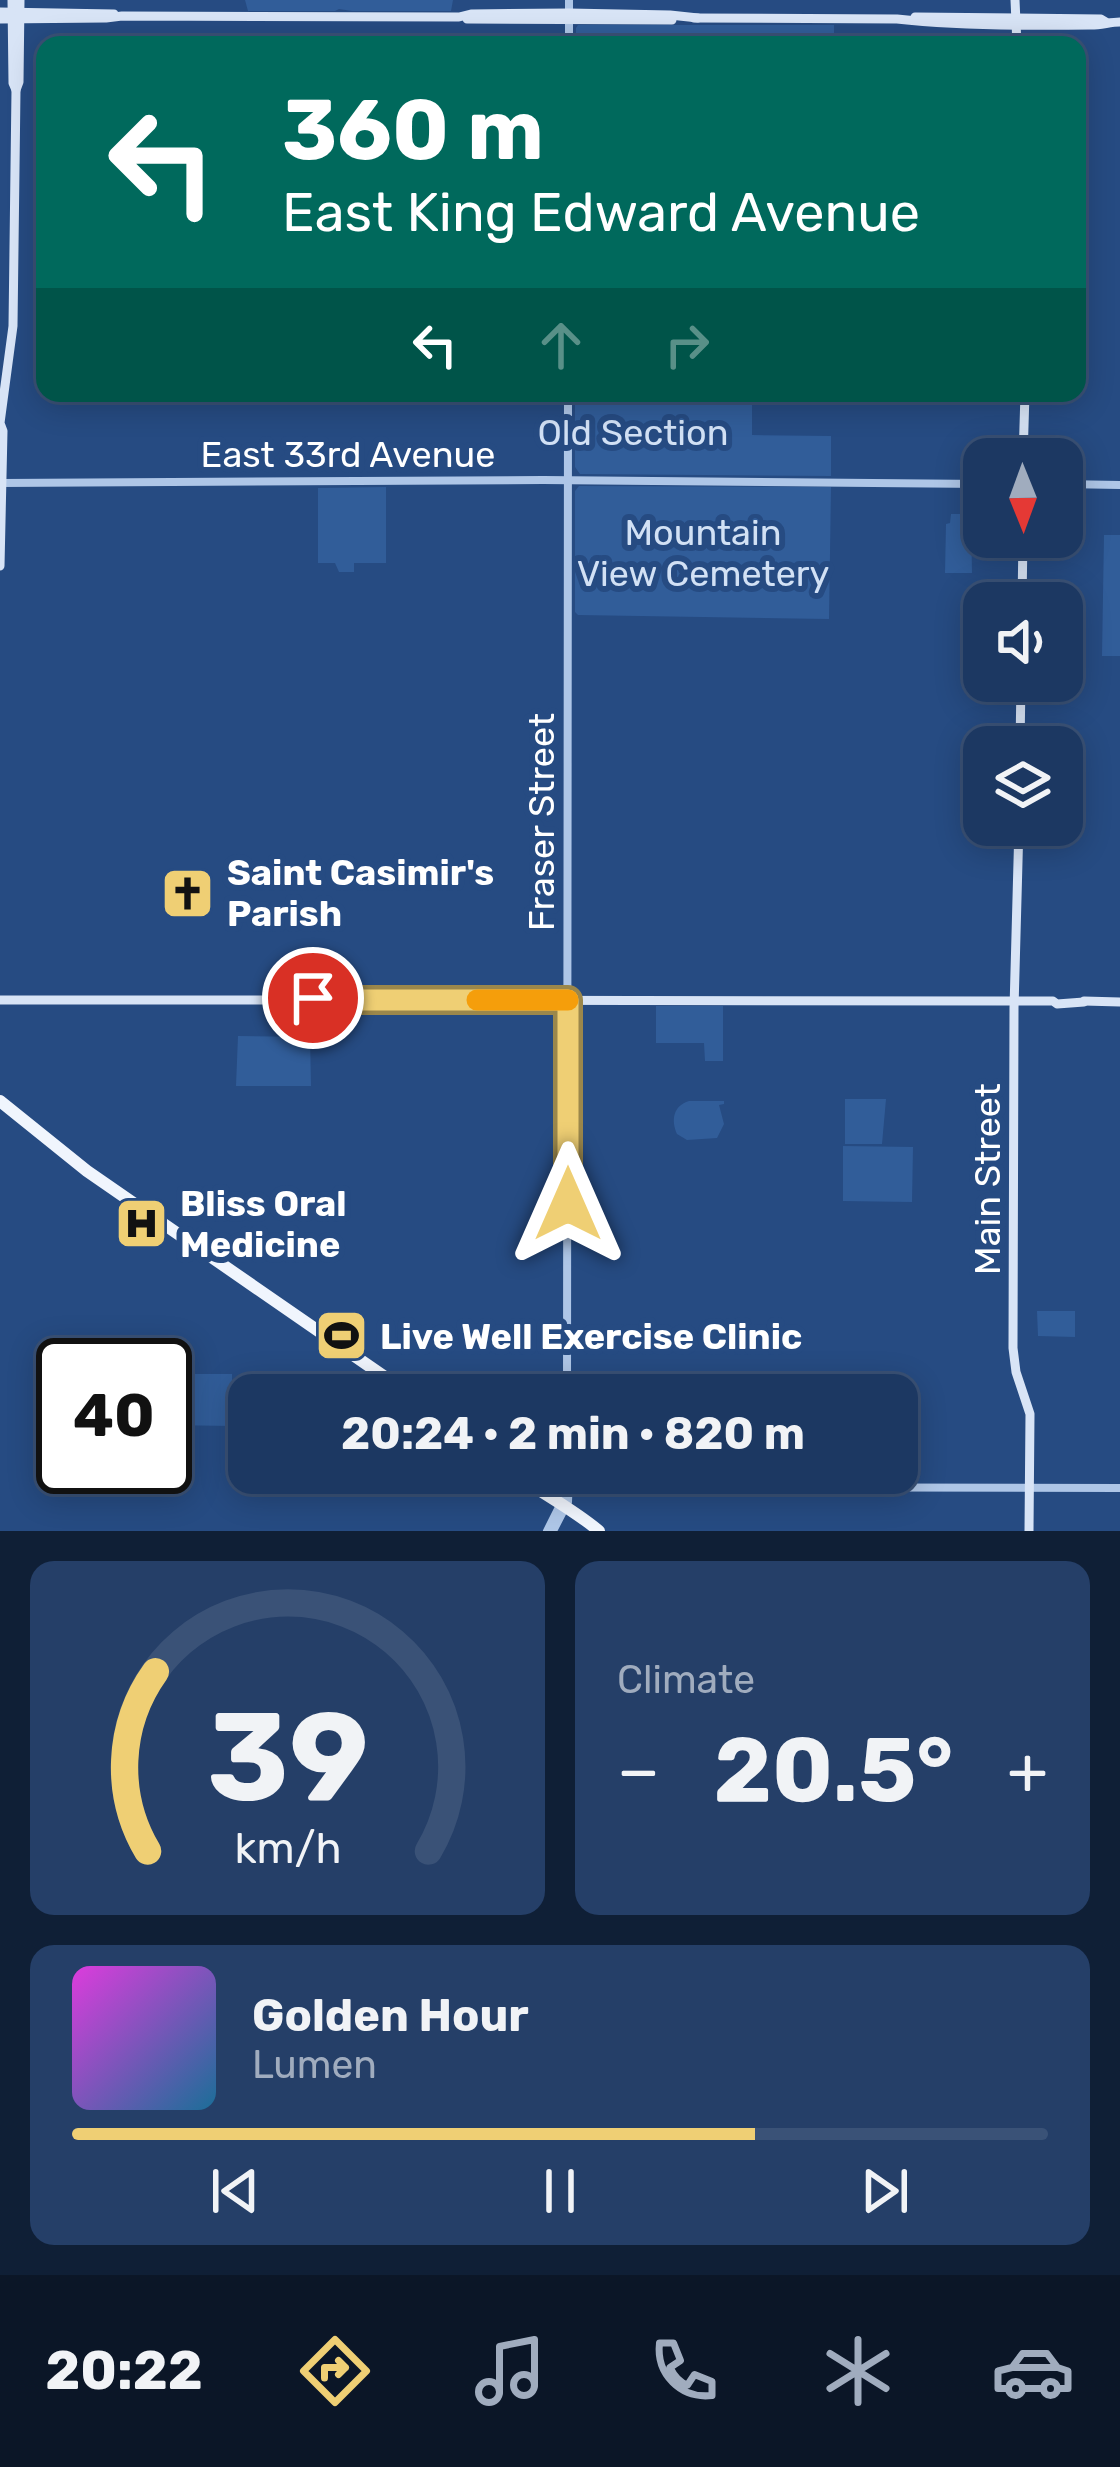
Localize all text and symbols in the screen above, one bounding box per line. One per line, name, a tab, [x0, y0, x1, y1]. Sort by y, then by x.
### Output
text: 360 m	[282, 80, 544, 180]
icon: left	[84, 84, 240, 240]
text: East King Edward Avenue	[282, 181, 920, 245]
icon: left	[402, 312, 468, 378]
icon: ahead	[528, 312, 594, 378]
icon: right	[654, 312, 720, 378]
park label: Old Section	[537, 411, 729, 454]
street label: East 33rd Avenue	[201, 433, 495, 476]
north arrow	[963, 438, 1083, 558]
map controls	[963, 438, 1083, 846]
park label: Mountain View Cemetery	[577, 511, 829, 595]
button: sound	[963, 582, 1083, 702]
street label: Fraser Street	[520, 713, 563, 931]
button: layers	[963, 726, 1083, 846]
place label: Saint Casimir's Parish	[227, 851, 494, 935]
church icon: Saint Casimir's Parish	[160, 865, 216, 921]
pin	[262, 947, 364, 1049]
icon: arrive	[280, 965, 346, 1031]
street label: Main Street	[966, 1083, 1009, 1275]
position arrow	[505, 1141, 631, 1267]
place label: Bliss Oral Medicine	[180, 1182, 347, 1266]
hospital icon: Bliss Oral Medicine	[113, 1196, 169, 1252]
sports icon: Live Well Exercise Clinic	[313, 1308, 369, 1364]
place label: Live Well Exercise Clinic	[380, 1315, 802, 1358]
speed limit sign: 40	[36, 1338, 192, 1494]
text: 20:24 · 2 min · 820 m	[341, 1407, 805, 1460]
text: Climate	[617, 1657, 755, 1703]
text: 39	[206, 1683, 369, 1831]
text: 20.5°	[714, 1717, 953, 1824]
text: −	[617, 1731, 660, 1810]
text: +	[1007, 1731, 1048, 1810]
text: km/h	[234, 1823, 341, 1874]
text: Golden Hour	[252, 1989, 529, 2042]
text: Lumen	[252, 2042, 377, 2088]
icon: previous	[202, 2158, 268, 2224]
icon: pause	[527, 2158, 593, 2224]
icon: next	[852, 2158, 918, 2224]
icon: directions	[293, 2329, 377, 2413]
icon: music	[468, 2329, 552, 2413]
icon: phone	[642, 2329, 726, 2413]
icon: climate	[816, 2329, 900, 2413]
icon: car	[991, 2329, 1075, 2413]
text: 20:22	[45, 2339, 203, 2403]

